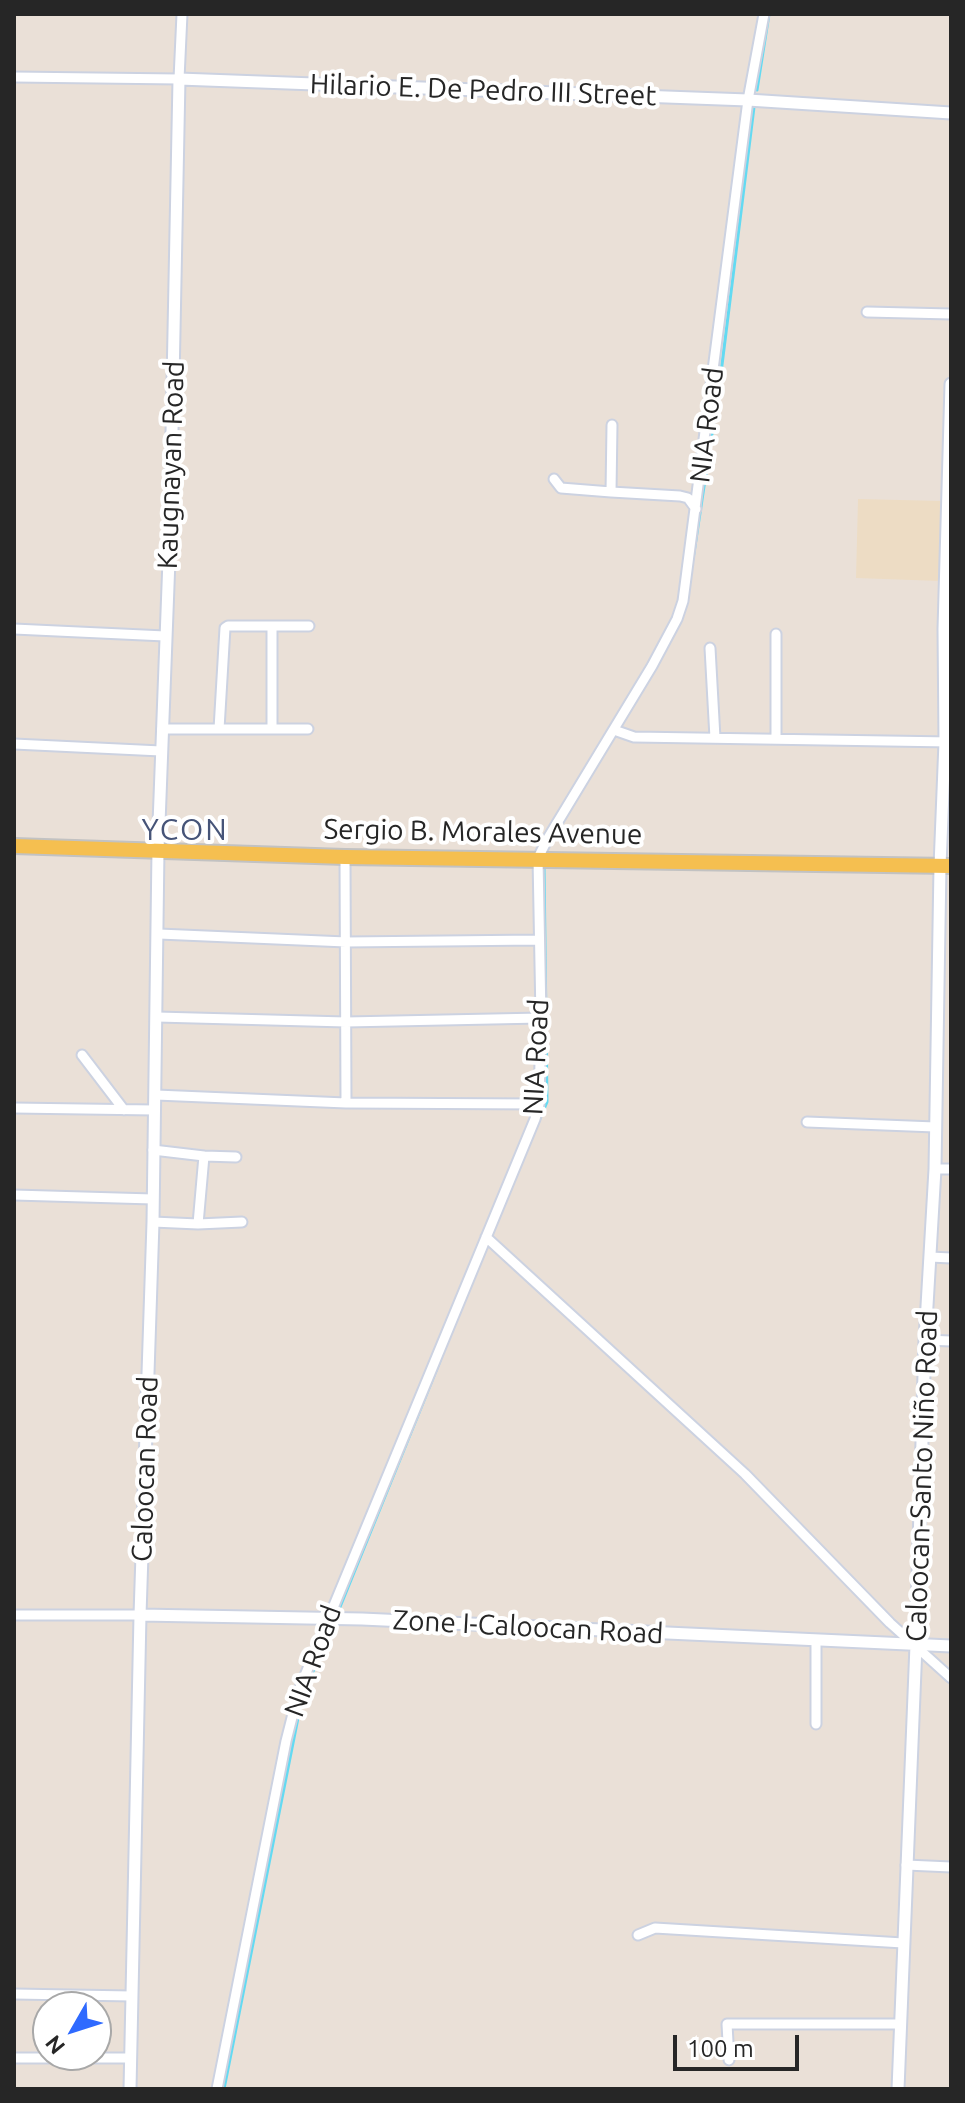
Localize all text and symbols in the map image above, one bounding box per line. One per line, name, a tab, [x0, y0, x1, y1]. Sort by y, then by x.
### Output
street label: Hilario E. De Pedro III Street	[309, 67, 657, 113]
street label: Kaugnayan Road	[151, 360, 191, 570]
street label: NIA Road	[683, 365, 731, 485]
district label: YCON	[141, 812, 229, 848]
street label: Sergio B. Morales Avenue	[323, 812, 643, 852]
street label: NIA Road	[516, 998, 556, 1116]
street label: Caloocan-Santo Niño Road	[899, 1310, 945, 1642]
street label: Caloocan Road	[125, 1375, 165, 1563]
street label: NIA Road	[277, 1601, 349, 1721]
street label: Zone I-Caloocan Road	[392, 1603, 664, 1651]
north arrow	[32, 1991, 112, 2071]
scale bar	[677, 2019, 803, 2069]
text: N	[40, 2031, 69, 2059]
text: 100 m	[687, 2035, 754, 2062]

